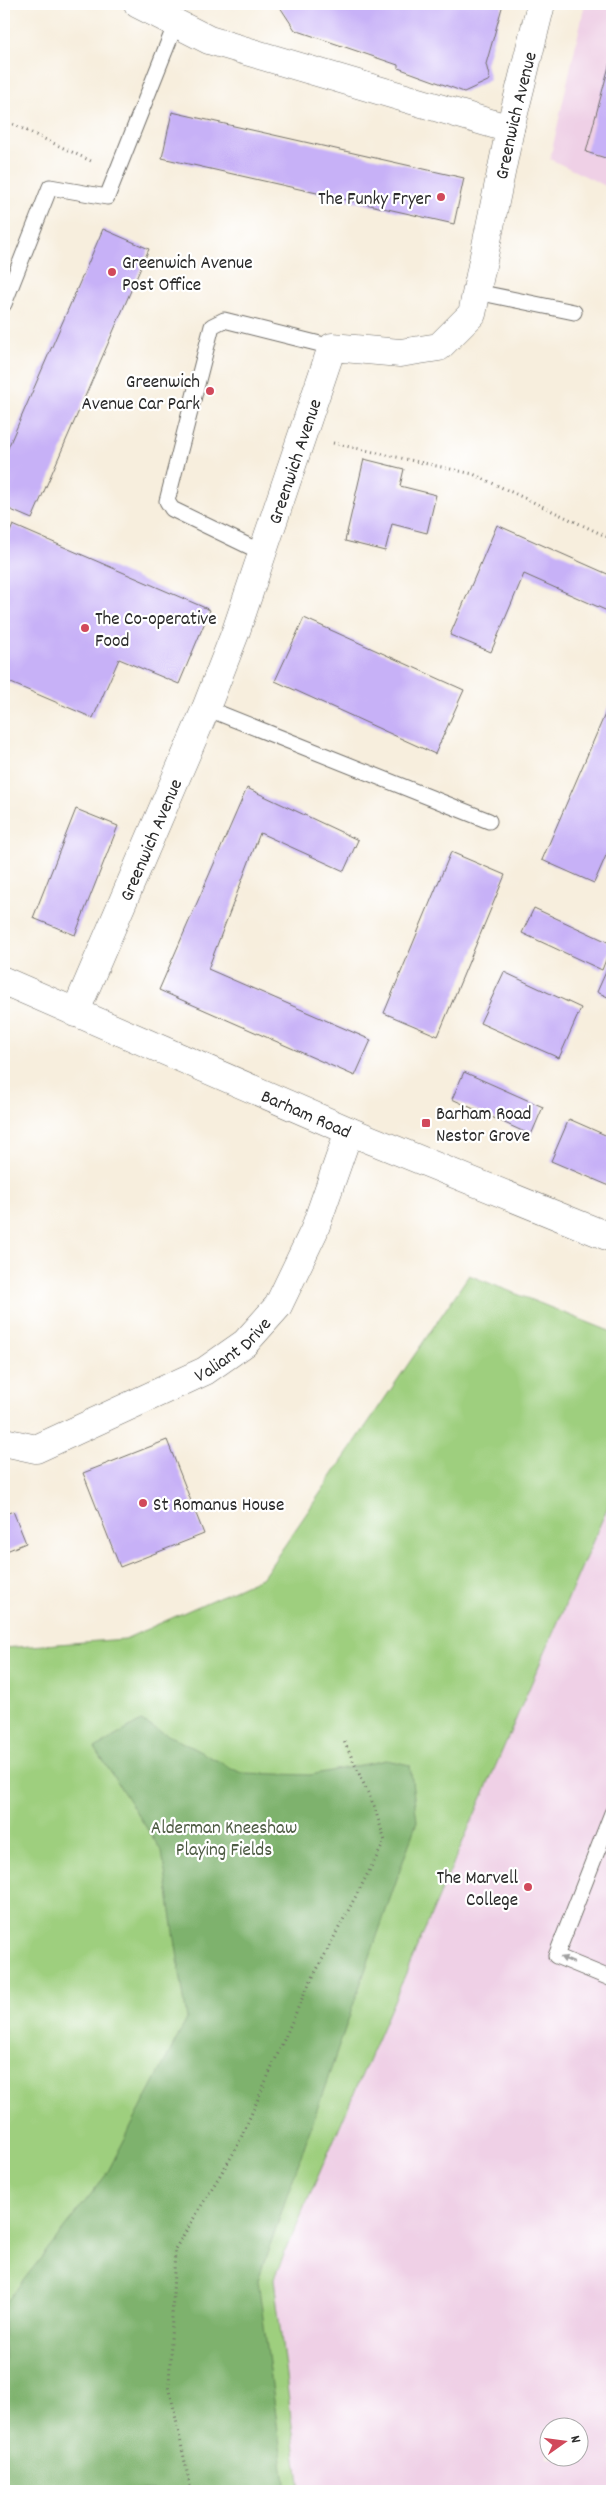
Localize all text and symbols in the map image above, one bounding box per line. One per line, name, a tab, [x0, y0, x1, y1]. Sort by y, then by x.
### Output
street label: Greenwich Avenue	[490, 49, 546, 182]
place label: The Funky Fryer	[318, 187, 431, 214]
marker: The Funky Fryer	[435, 191, 447, 203]
place label: Greenwich Avenue Post Office	[122, 251, 253, 300]
marker: Greenwich Avenue Post Office	[106, 266, 118, 278]
place label: Greenwich Avenue Car Park	[82, 370, 200, 419]
marker: Greenwich Avenue Car Park	[204, 385, 216, 397]
street label: Greenwich Avenue	[263, 396, 330, 528]
place label: The Co-operative Food	[95, 607, 217, 656]
marker: The Co-operative Food	[79, 622, 91, 634]
street label: Greenwich Avenue	[115, 775, 191, 906]
street label: Barham Road	[256, 1084, 354, 1147]
place label: Barham Road Nestor Grove	[436, 1102, 532, 1151]
marker: Barham Road Nestor Grove	[420, 1117, 432, 1129]
street label: Valiant Drive	[191, 1312, 279, 1391]
place label: St Romanus House	[153, 1493, 284, 1520]
marker: St Romanus House	[137, 1497, 149, 1509]
park label: Alderman Kneeshaw Playing Fields	[151, 1816, 297, 1865]
place label: The Marvell College	[437, 1866, 518, 1915]
marker: The Marvell College	[522, 1881, 534, 1893]
one-way arrow	[560, 1956, 574, 1964]
north arrow	[538, 2418, 588, 2468]
text: N	[564, 2434, 585, 2445]

